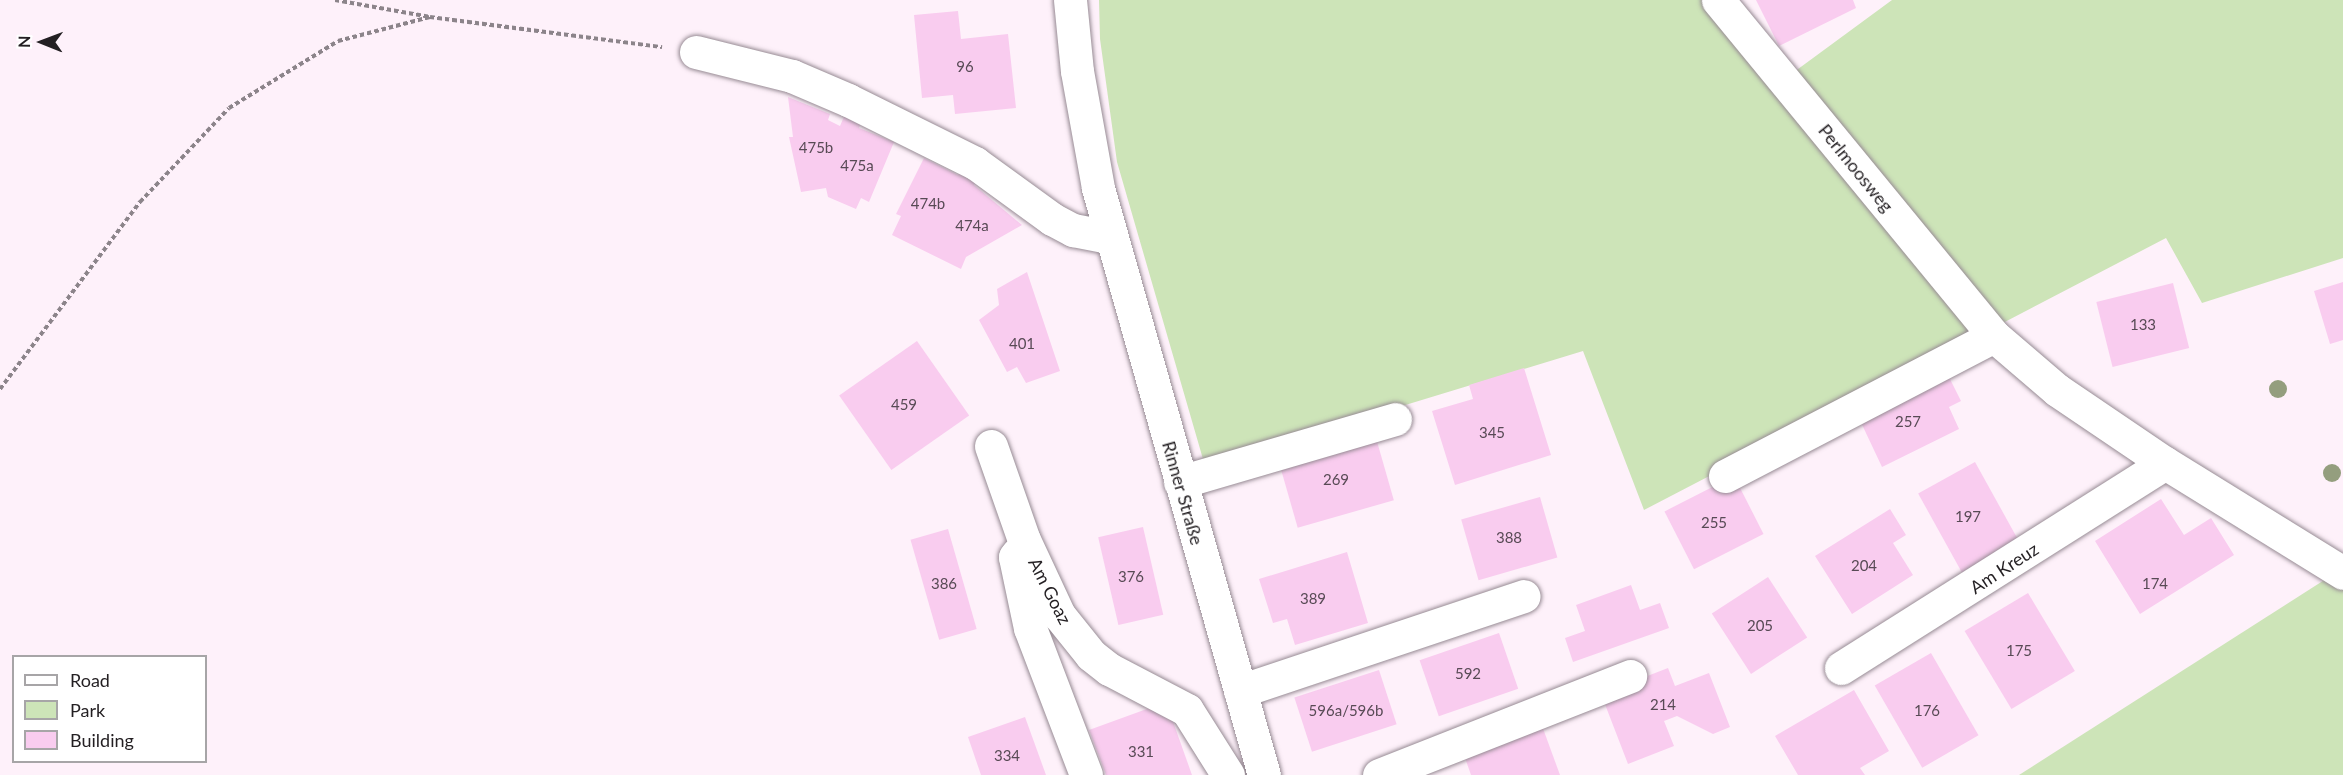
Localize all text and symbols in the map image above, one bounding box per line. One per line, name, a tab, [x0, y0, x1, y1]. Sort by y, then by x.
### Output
north arrow	[12, 12, 72, 72]
text: N	[14, 35, 33, 48]
house number: 96	[956, 58, 974, 76]
street label: Perlmoosweg	[1814, 120, 1898, 216]
house number: 475b	[799, 139, 833, 157]
house number: 475a	[840, 157, 874, 175]
house number: 474b	[911, 195, 945, 213]
house number: 474a	[955, 217, 989, 235]
house number: 133	[2130, 316, 2156, 334]
house number: 401	[1009, 335, 1035, 353]
house number: 459	[891, 396, 917, 414]
house number: 257	[1895, 413, 1921, 431]
house number: 345	[1479, 424, 1505, 442]
street label: Rinner Straße	[1158, 438, 1208, 548]
house number: 269	[1323, 471, 1349, 489]
house number: 197	[1955, 508, 1981, 526]
house number: 255	[1701, 514, 1727, 532]
house number: 388	[1496, 529, 1522, 547]
street label: Am Kreuz	[1966, 538, 2042, 598]
street label: Am Goaz	[1024, 554, 1076, 628]
house number: 204	[1851, 557, 1877, 575]
house number: 376	[1118, 568, 1144, 586]
house number: 386	[931, 575, 957, 593]
house number: 174	[2142, 575, 2168, 593]
house number: 389	[1300, 590, 1326, 608]
house number: 205	[1747, 617, 1773, 635]
house number: 175	[2006, 642, 2032, 660]
legend	[12, 655, 207, 763]
house number: 592	[1455, 665, 1481, 683]
text: Road	[70, 669, 110, 691]
house number: 214	[1650, 696, 1676, 714]
text: Park	[70, 699, 105, 721]
house number: 596а/596b	[1309, 702, 1383, 720]
house number: 176	[1914, 702, 1940, 720]
text: Building	[70, 729, 134, 751]
house number: 331	[1128, 743, 1154, 761]
house number: 334	[994, 747, 1020, 765]

